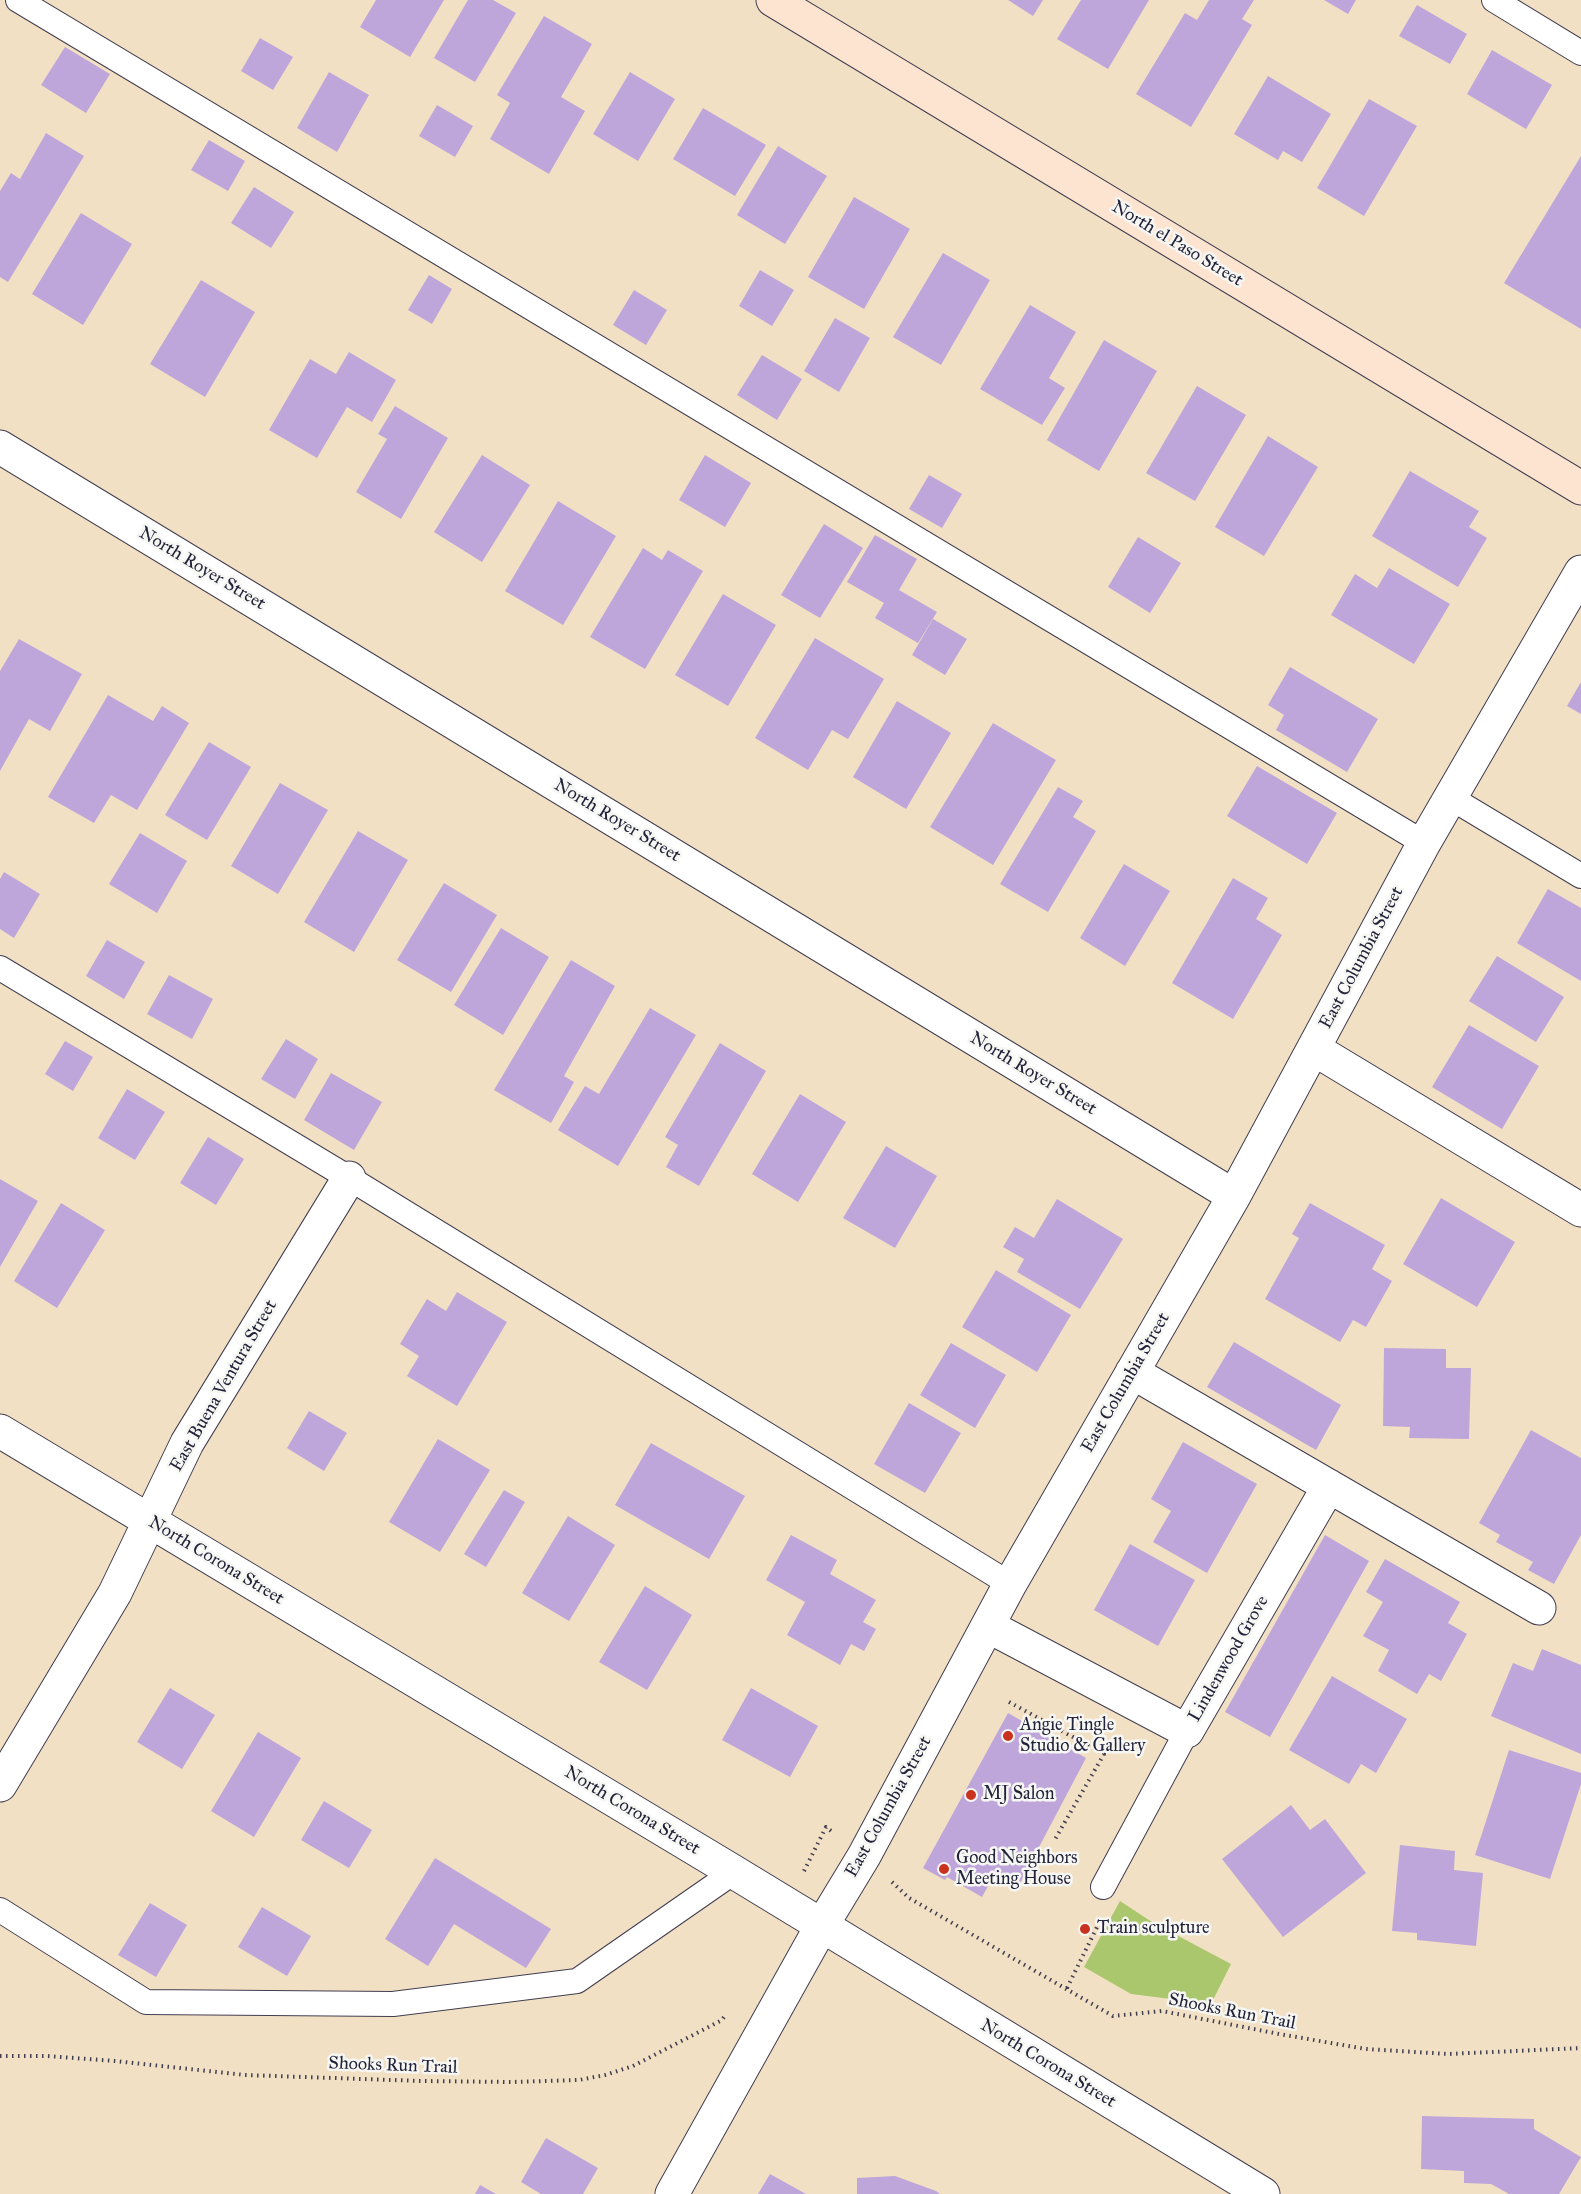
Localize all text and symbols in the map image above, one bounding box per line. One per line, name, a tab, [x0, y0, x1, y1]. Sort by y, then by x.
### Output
street label: North el Paso Street	[1107, 196, 1247, 292]
street label: North Royer Street	[135, 523, 269, 615]
street label: North Royer Street	[550, 775, 684, 867]
street label: East Columbia Street	[1315, 883, 1409, 1033]
street label: North Royer Street	[966, 1028, 1100, 1120]
street label: East Buena Ventura Street	[166, 1296, 282, 1476]
street label: East Columbia Street	[1077, 1309, 1175, 1457]
street label: North Corona Street	[144, 1512, 288, 1610]
street label: Lindenwood Grove	[1184, 1592, 1274, 1726]
place label: Angie Tingle Studio & Gallery	[1020, 1715, 1146, 1758]
marker: Angie Tingle Studio & Gallery	[1001, 1729, 1015, 1743]
street label: East Columbia Street	[841, 1733, 937, 1881]
street label: North Corona Street	[560, 1762, 704, 1860]
place label: MJ Salon	[983, 1784, 1054, 1806]
marker: MJ Salon	[964, 1788, 978, 1802]
place label: Good Neighbors Meeting House	[956, 1848, 1077, 1890]
marker: Good Neighbors Meeting House	[937, 1862, 951, 1876]
place label: Train sculpture	[1097, 1918, 1210, 1940]
marker: Train sculpture	[1078, 1922, 1092, 1936]
street label: Shooks Run Trail	[1167, 1989, 1297, 2035]
street label: North Corona Street	[976, 2015, 1120, 2113]
street label: Shooks Run Trail	[328, 2053, 458, 2079]

